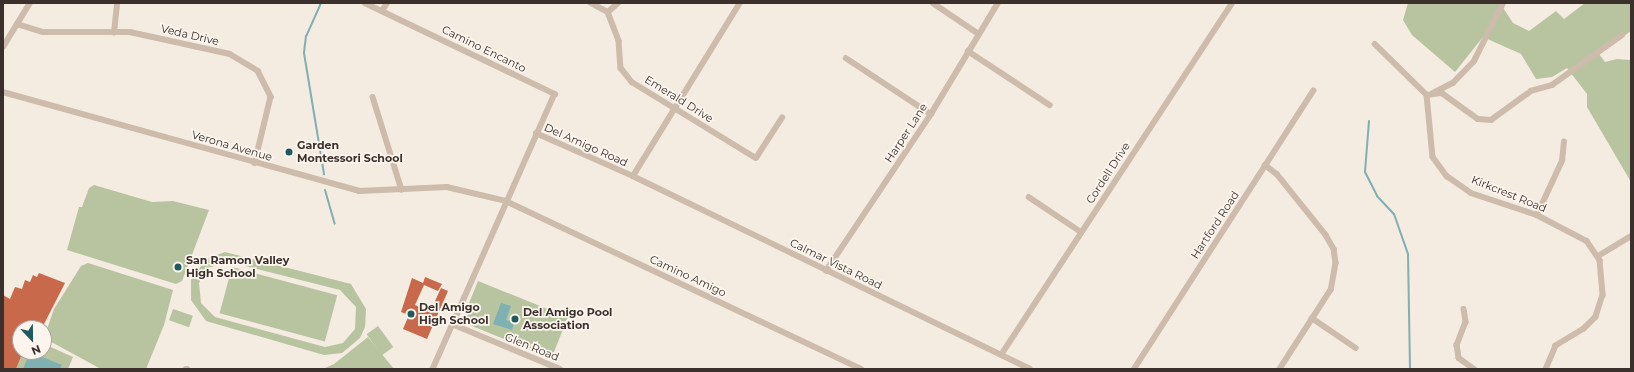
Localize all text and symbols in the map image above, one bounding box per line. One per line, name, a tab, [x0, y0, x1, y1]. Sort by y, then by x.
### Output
street label: Veda Drive	[160, 22, 220, 48]
street label: Camino Encanto	[440, 23, 528, 75]
street label: Emerald Drive	[642, 73, 716, 125]
street label: Harper Lane	[882, 101, 930, 165]
street label: Del Amigo Road	[542, 121, 630, 169]
street label: Verona Avenue	[190, 128, 274, 164]
place label: Garden Montessori School	[297, 139, 403, 165]
street label: Cordell Drive	[1083, 140, 1133, 206]
marker: Garden Montessori School	[284, 147, 294, 157]
street label: Kirkcrest Road	[1469, 173, 1549, 215]
street label: Hartford Road	[1188, 189, 1242, 261]
street label: Calmar Vista Road	[788, 236, 884, 292]
street label: Camino Amigo	[648, 252, 728, 300]
place label: San Ramon Valley High School	[186, 254, 289, 280]
marker: San Ramon Valley High School	[173, 262, 183, 272]
place label: Del Amigo High School	[419, 301, 488, 327]
place label: Del Amigo Pool Association	[523, 306, 612, 332]
marker: Del Amigo High School	[406, 309, 416, 319]
marker: Del Amigo Pool Association	[510, 314, 520, 324]
north arrow	[12, 320, 52, 360]
street label: Glen Road	[503, 330, 561, 364]
text: N	[29, 342, 43, 358]

